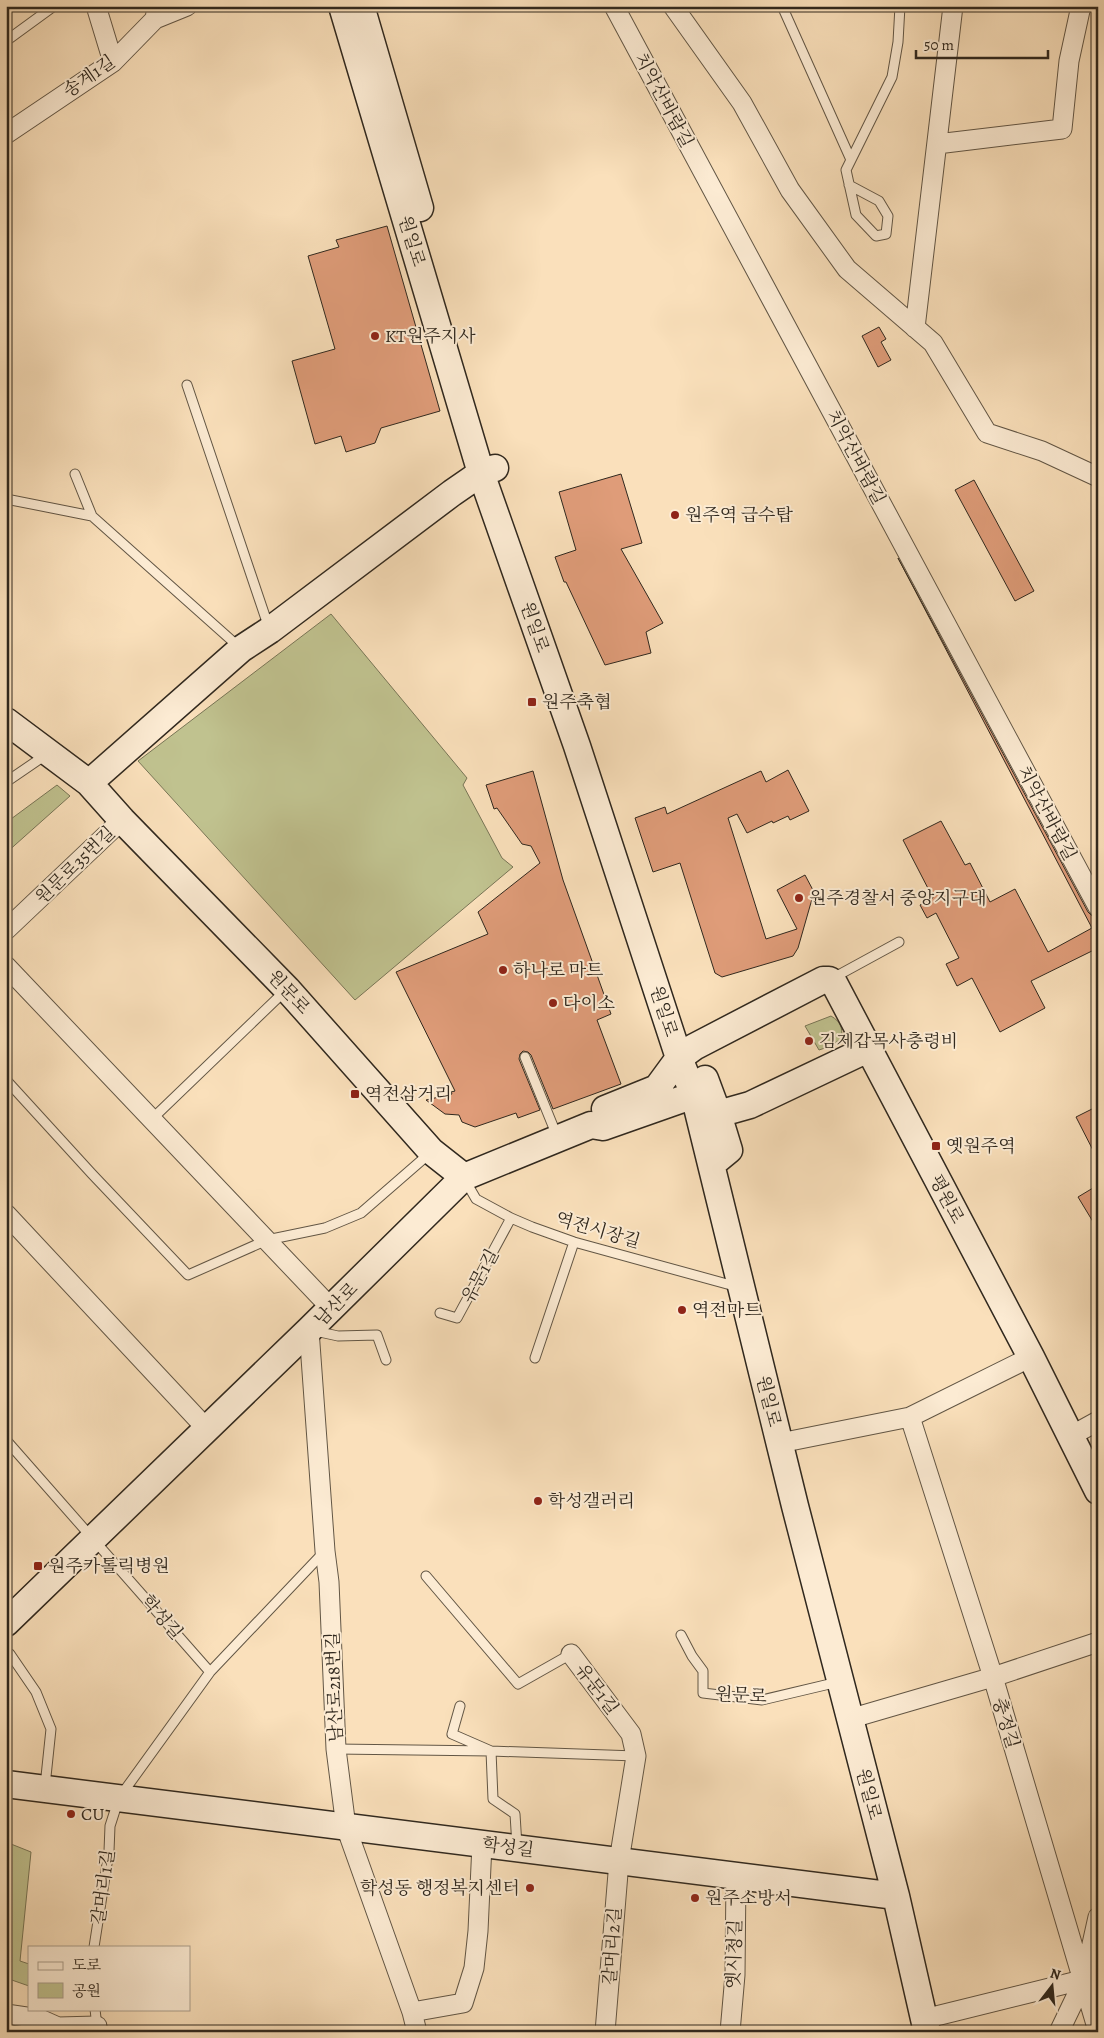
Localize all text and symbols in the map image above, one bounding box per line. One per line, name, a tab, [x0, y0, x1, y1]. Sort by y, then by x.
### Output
scale bar	[916, 28, 1049, 60]
text: 50 m	[924, 35, 954, 55]
street label: 치악산바람길	[629, 48, 699, 152]
street label: 송계1길	[58, 49, 120, 103]
street label: 원일로	[393, 213, 431, 269]
place label: KT원주지사	[385, 324, 476, 348]
marker: KT원주지사	[369, 330, 381, 342]
street label: 치악산바람길	[821, 405, 891, 509]
place label: 원주역 급수탑	[685, 503, 794, 527]
marker: 원주역 급수탑	[669, 509, 681, 521]
street label: 원일로	[515, 598, 555, 656]
place label: 원주축협	[542, 690, 612, 714]
marker: 원주축협	[526, 696, 538, 708]
street label: 치악산바람길	[1012, 761, 1082, 865]
street label: 원문로35번길	[30, 821, 120, 909]
place label: 원주경찰서 중앙지구대	[809, 886, 986, 910]
marker: 원주경찰서 중앙지구대	[793, 892, 805, 904]
place label: 하나로 마트	[513, 958, 604, 982]
marker: 하나로 마트	[497, 964, 509, 976]
street label: 원문로	[262, 965, 316, 1019]
street label: 원일로	[645, 982, 683, 1040]
place label: 다이소	[563, 991, 615, 1015]
marker: 다이소	[547, 997, 559, 1009]
place label: 김제갑목사충령비	[819, 1029, 958, 1053]
marker: 김제갑목사충령비	[803, 1035, 815, 1047]
place label: 역전삼거리	[365, 1082, 452, 1106]
marker: 역전삼거리	[349, 1088, 361, 1100]
place label: 옛원주역	[946, 1134, 1016, 1158]
marker: 옛원주역	[930, 1140, 942, 1152]
street label: 평원로	[924, 1170, 970, 1228]
street label: 역전시장길	[553, 1206, 643, 1254]
street label: 유문1길	[456, 1245, 504, 1307]
street label: 남산로	[309, 1277, 363, 1331]
place label: 역전마트	[692, 1298, 762, 1322]
marker: 역전마트	[676, 1304, 688, 1316]
street label: 원일로	[751, 1373, 787, 1429]
place label: 학성갤러리	[548, 1489, 635, 1513]
marker: 학성갤러리	[532, 1495, 544, 1507]
place label: 원주카톨릭병원	[48, 1554, 170, 1578]
marker: 원주카톨릭병원	[32, 1560, 44, 1572]
street label: 학성길	[136, 1589, 188, 1645]
street label: 남산로218번길	[320, 1631, 348, 1743]
street label: 유문1길	[570, 1658, 624, 1720]
street label: 원문로	[714, 1682, 768, 1708]
street label: 충정길	[987, 1695, 1025, 1751]
street label: 원일로	[851, 1766, 887, 1822]
place label: CU	[81, 1802, 105, 1826]
marker: CU	[65, 1808, 77, 1820]
street label: 학성길	[481, 1832, 535, 1862]
street label: 갈머리1길	[86, 1848, 120, 1926]
place label: 학성동 행정복지센터	[360, 1876, 520, 1900]
marker: 학성동 행정복지센터	[524, 1882, 536, 1894]
place label: 원주소방서	[705, 1886, 792, 1910]
marker: 원주소방서	[689, 1892, 701, 1904]
street label: 갈머리2길	[597, 1906, 627, 1986]
street label: 옛시청길	[721, 1919, 747, 1989]
legend	[28, 1946, 190, 2010]
text: 도로	[72, 1955, 101, 1975]
north arrow	[1026, 1960, 1076, 2010]
text: N	[1048, 1963, 1063, 1985]
text: 공원	[72, 1981, 101, 2001]

